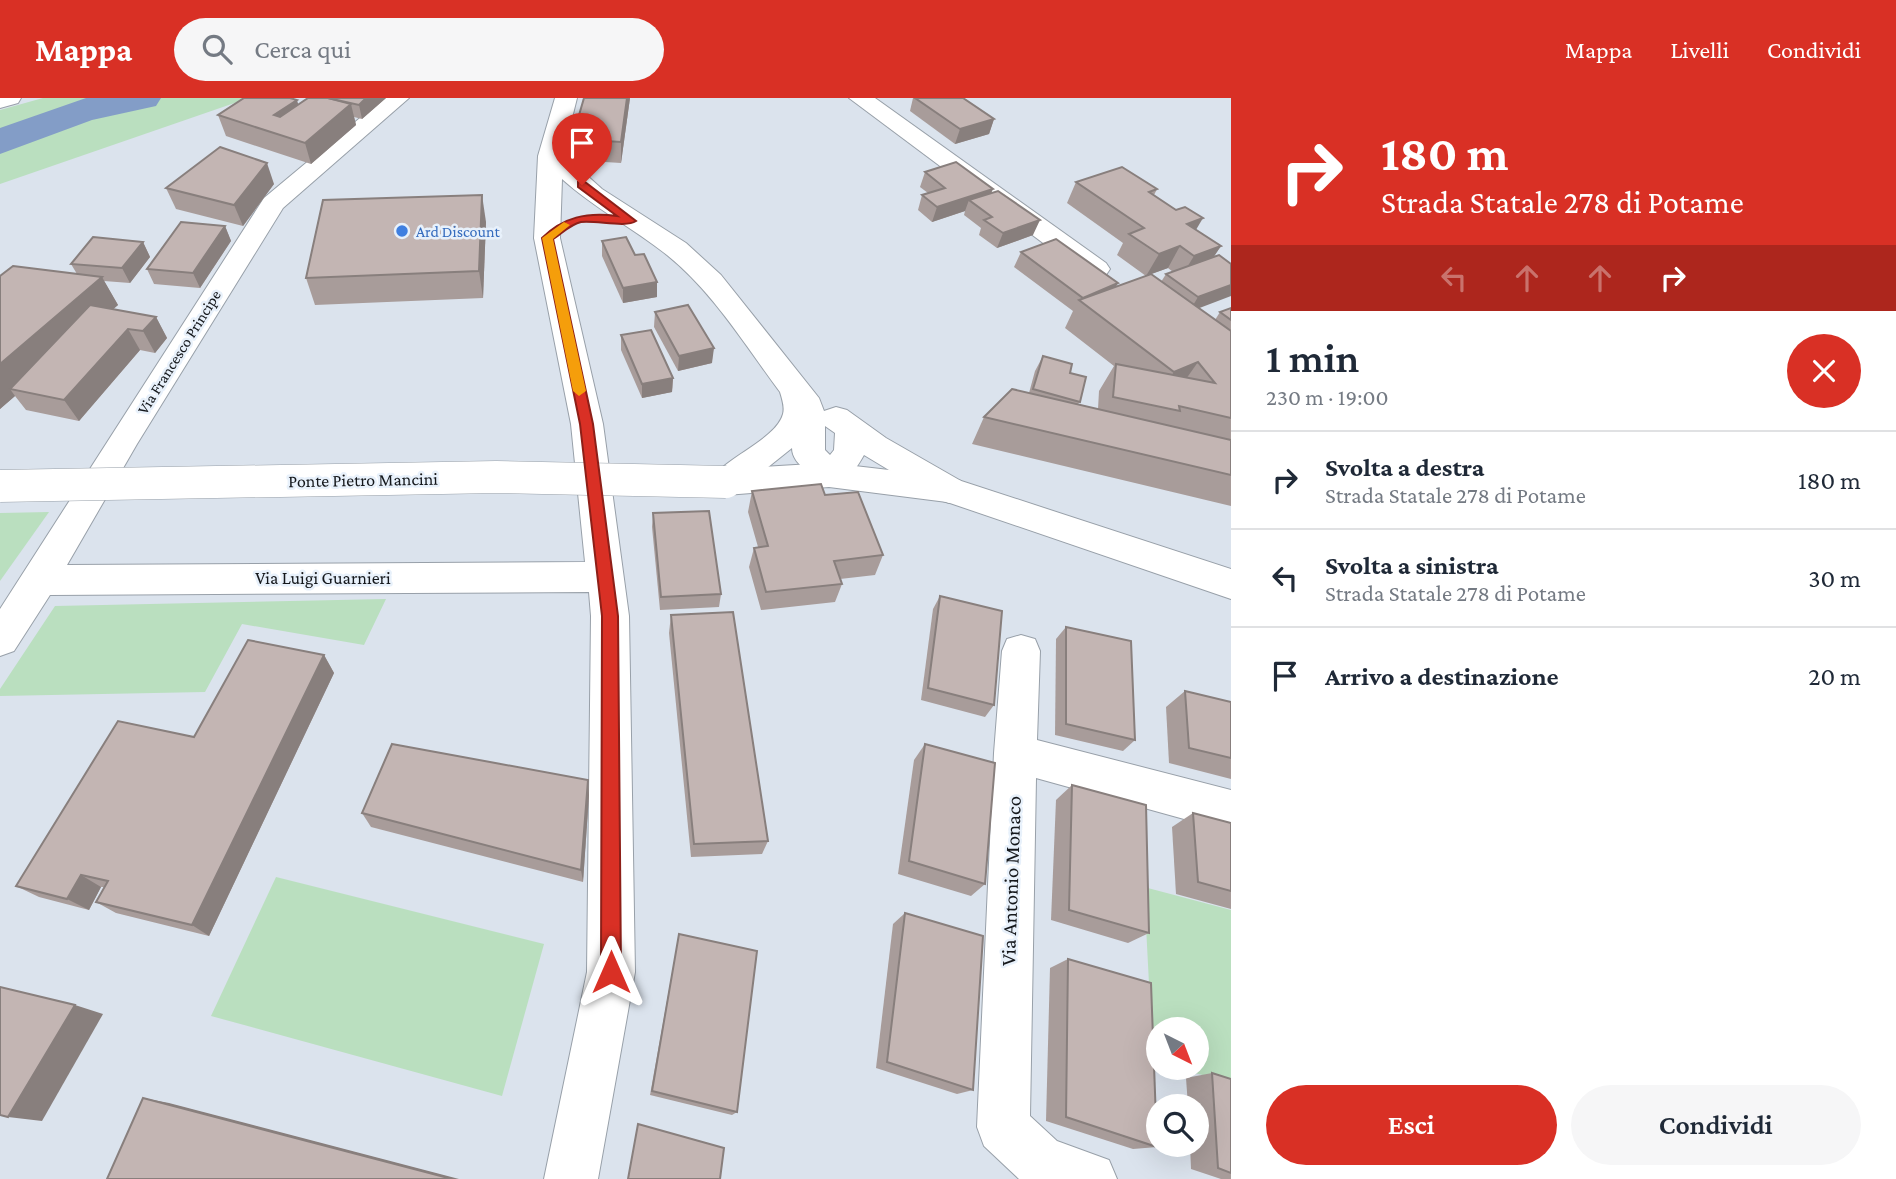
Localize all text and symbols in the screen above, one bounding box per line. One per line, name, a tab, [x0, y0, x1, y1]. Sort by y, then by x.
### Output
search box	[174, 18, 664, 81]
icon: search	[198, 30, 236, 68]
text: Mappa	[35, 31, 132, 68]
text: Cerca qui	[254, 35, 351, 64]
text: Mappa	[1565, 36, 1632, 63]
text: Livelli	[1670, 36, 1729, 63]
text: Condividi	[1767, 36, 1861, 63]
pin	[552, 113, 612, 185]
icon: arrive	[563, 124, 601, 162]
icon: right	[1266, 126, 1357, 217]
text: 180 m	[1381, 126, 1509, 181]
text: Strada Statale 278 di Potame	[1381, 184, 1744, 220]
marker: Ard Discount	[394, 223, 410, 239]
place label: Ard Discount	[416, 223, 501, 240]
icon: left	[1435, 259, 1473, 297]
icon: ahead	[1508, 259, 1546, 297]
icon: ahead	[1581, 259, 1619, 297]
icon: right	[1654, 259, 1692, 297]
street label: Via Francesco Principe	[134, 287, 225, 418]
text: 1 min	[1266, 334, 1359, 381]
button: close	[1787, 334, 1861, 408]
text: 230 m · 19:00	[1266, 384, 1388, 410]
text: Svolta a destra	[1325, 453, 1484, 482]
icon: right	[1266, 461, 1304, 499]
text: 180 m	[1798, 466, 1861, 495]
street label: Ponte Pietro Mancini	[288, 469, 438, 491]
text: Strada Statale 278 di Potame	[1325, 482, 1586, 508]
text: Svolta a sinistra	[1325, 551, 1499, 580]
icon: left	[1266, 559, 1304, 597]
text: 30 m	[1808, 564, 1861, 593]
street label: Via Luigi Guarnieri	[255, 568, 391, 588]
text: Strada Statale 278 di Potame	[1325, 580, 1586, 606]
icon: arrive	[1266, 657, 1304, 695]
text: Arrivo a destinazione	[1325, 662, 1559, 691]
text: 20 m	[1808, 662, 1861, 691]
street label: Via Antonio Monaco	[996, 796, 1026, 966]
position arrow	[574, 935, 648, 1009]
north arrow	[1146, 1017, 1209, 1080]
map controls	[1146, 1017, 1209, 1157]
button: Esci	[1266, 1085, 1557, 1165]
button: Condividi	[1571, 1085, 1861, 1165]
button: search	[1146, 1094, 1209, 1157]

